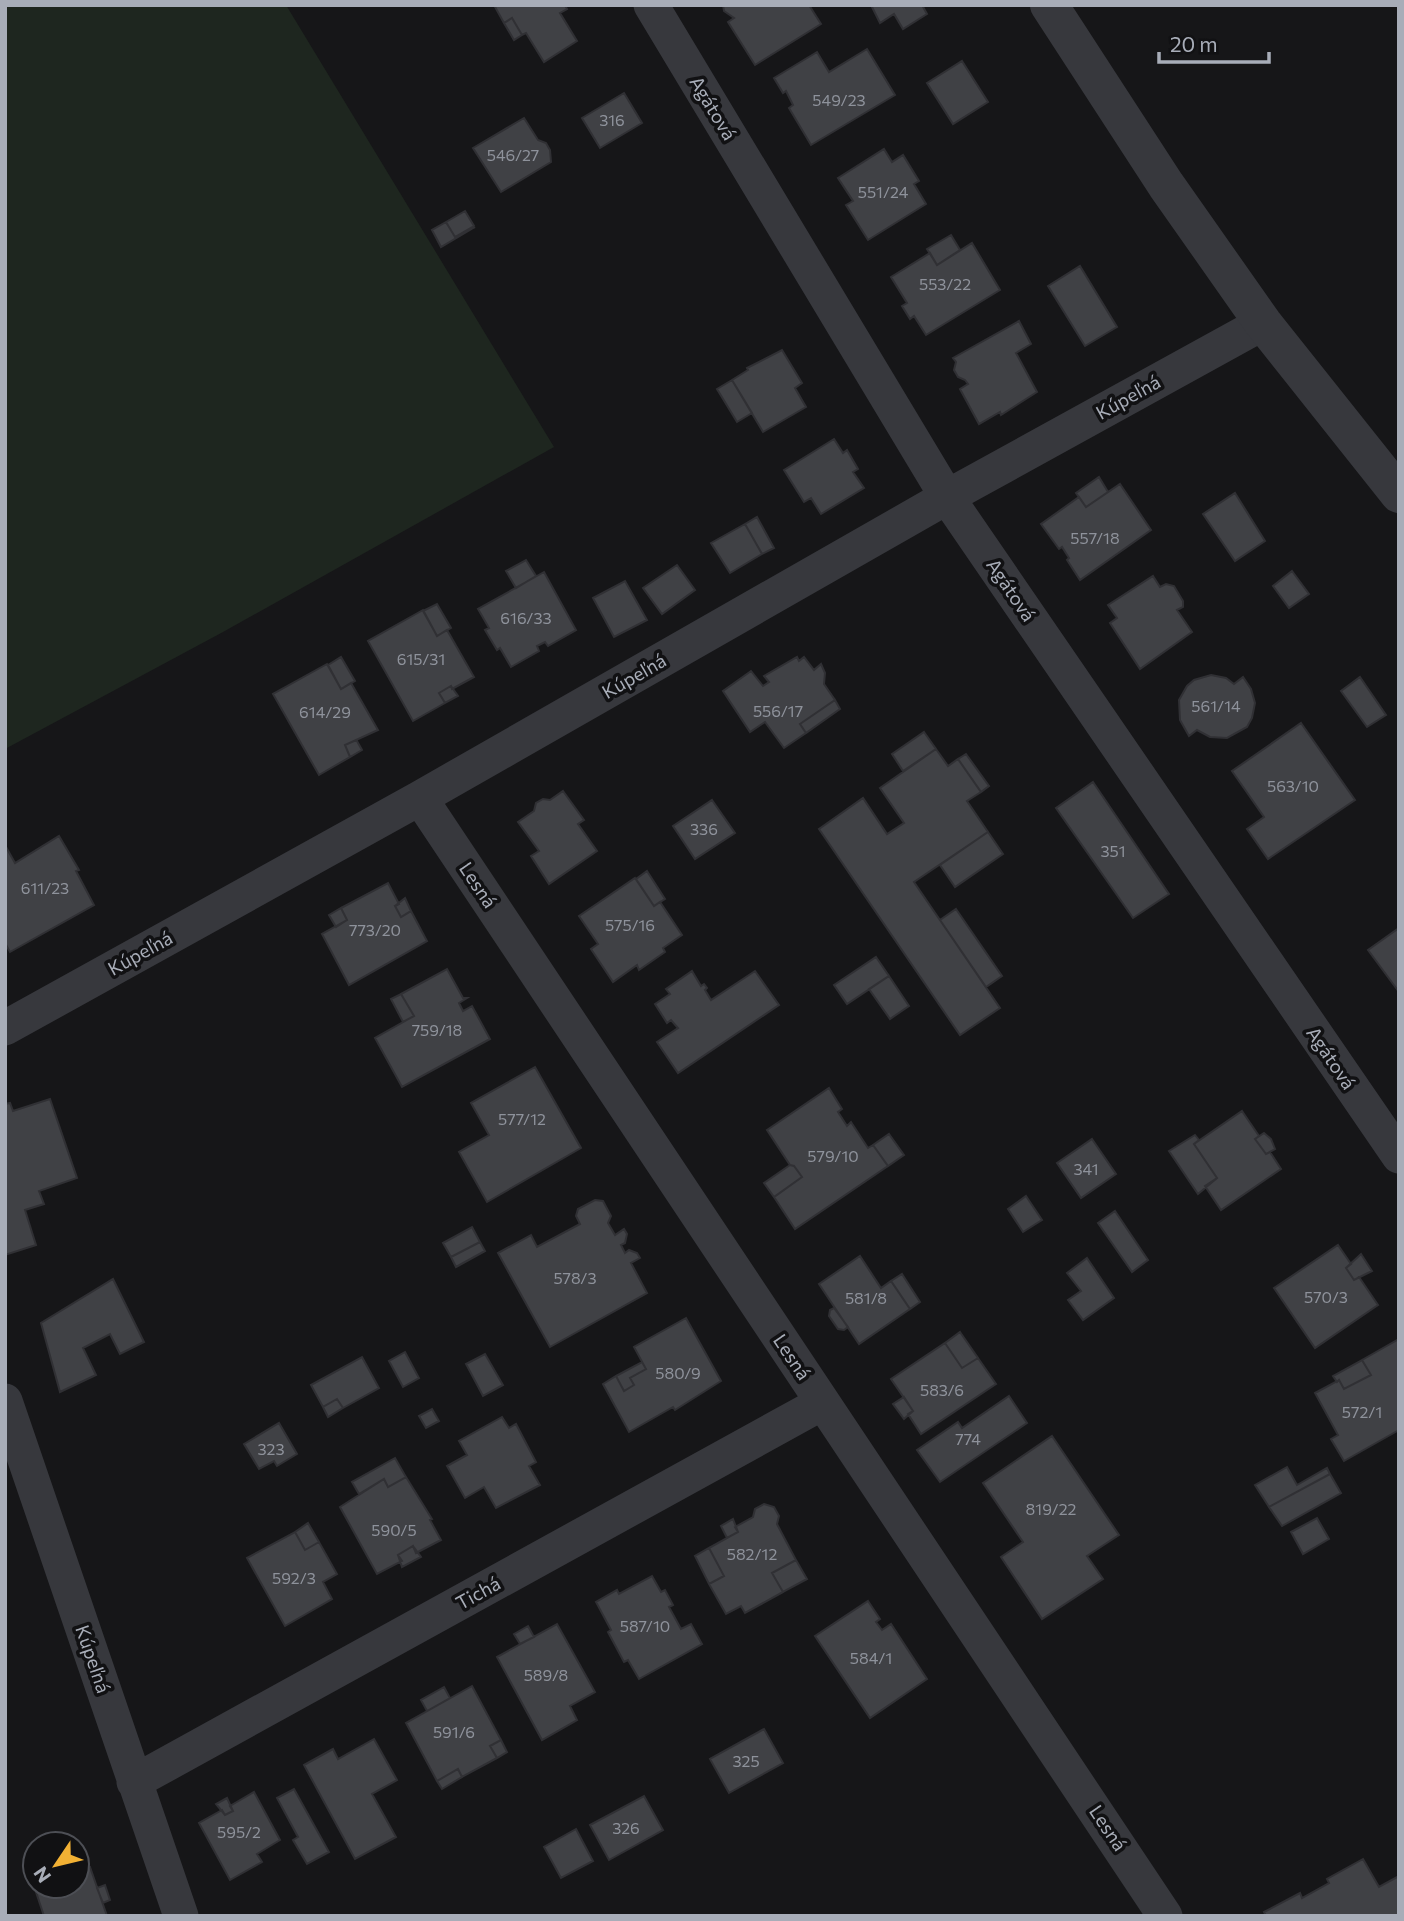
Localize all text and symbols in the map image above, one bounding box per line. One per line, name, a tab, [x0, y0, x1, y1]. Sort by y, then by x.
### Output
scale bar	[1159, 21, 1269, 65]
text: 20 m	[1170, 31, 1218, 56]
street label: Agátová	[685, 71, 742, 144]
house number: 549/23	[812, 90, 866, 109]
house number: 316	[599, 110, 625, 129]
house number: 546/27	[487, 145, 539, 164]
house number: 551/24	[858, 182, 909, 201]
house number: 553/22	[919, 274, 971, 293]
street label: Kúpeľná	[1092, 369, 1164, 424]
house number: 557/18	[1070, 528, 1120, 547]
street label: Agátová	[982, 554, 1041, 625]
house number: 616/33	[500, 608, 552, 627]
street label: Kúpeľná	[598, 648, 670, 703]
house number: 615/31	[397, 649, 445, 668]
house number: 561/14	[1191, 696, 1241, 715]
house number: 556/17	[753, 701, 803, 720]
house number: 614/29	[299, 702, 351, 721]
house number: 563/10	[1267, 776, 1319, 795]
house number: 336	[690, 819, 718, 838]
house number: 351	[1100, 841, 1126, 860]
street label: Lesná	[455, 857, 502, 912]
house number: 611/23	[21, 878, 69, 897]
house number: 575/16	[605, 915, 655, 934]
house number: 773/20	[349, 920, 401, 939]
street label: Kúpeľná	[104, 925, 176, 980]
house number: 759/18	[412, 1020, 462, 1039]
street label: Agátová	[1302, 1022, 1361, 1093]
house number: 577/12	[498, 1109, 546, 1128]
house number: 579/10	[807, 1146, 859, 1165]
house number: 341	[1073, 1159, 1099, 1178]
house number: 578/3	[553, 1268, 597, 1287]
house number: 570/3	[1304, 1287, 1348, 1306]
house number: 581/8	[845, 1288, 887, 1307]
street label: Lesná	[769, 1329, 816, 1384]
house number: 580/9	[655, 1363, 701, 1382]
house number: 583/6	[920, 1380, 964, 1399]
house number: 572/1	[1342, 1402, 1382, 1421]
house number: 774	[955, 1429, 981, 1448]
house number: 323	[257, 1439, 285, 1458]
house number: 819/22	[1026, 1499, 1077, 1518]
house number: 590/5	[371, 1520, 417, 1539]
house number: 582/12	[727, 1544, 777, 1563]
house number: 592/3	[272, 1568, 316, 1587]
street label: Tichá	[452, 1571, 504, 1614]
house number: 587/10	[620, 1616, 670, 1635]
street label: Kúpeľná	[71, 1622, 116, 1696]
house number: 584/1	[850, 1648, 892, 1667]
house number: 589/8	[524, 1665, 568, 1684]
house number: 591/6	[433, 1722, 475, 1741]
house number: 325	[732, 1751, 760, 1770]
street label: Lesná	[1085, 1800, 1132, 1855]
house number: 326	[612, 1818, 640, 1837]
house number: 595/2	[217, 1822, 261, 1841]
north arrow	[21, 1830, 91, 1900]
text: N	[28, 1863, 55, 1887]

